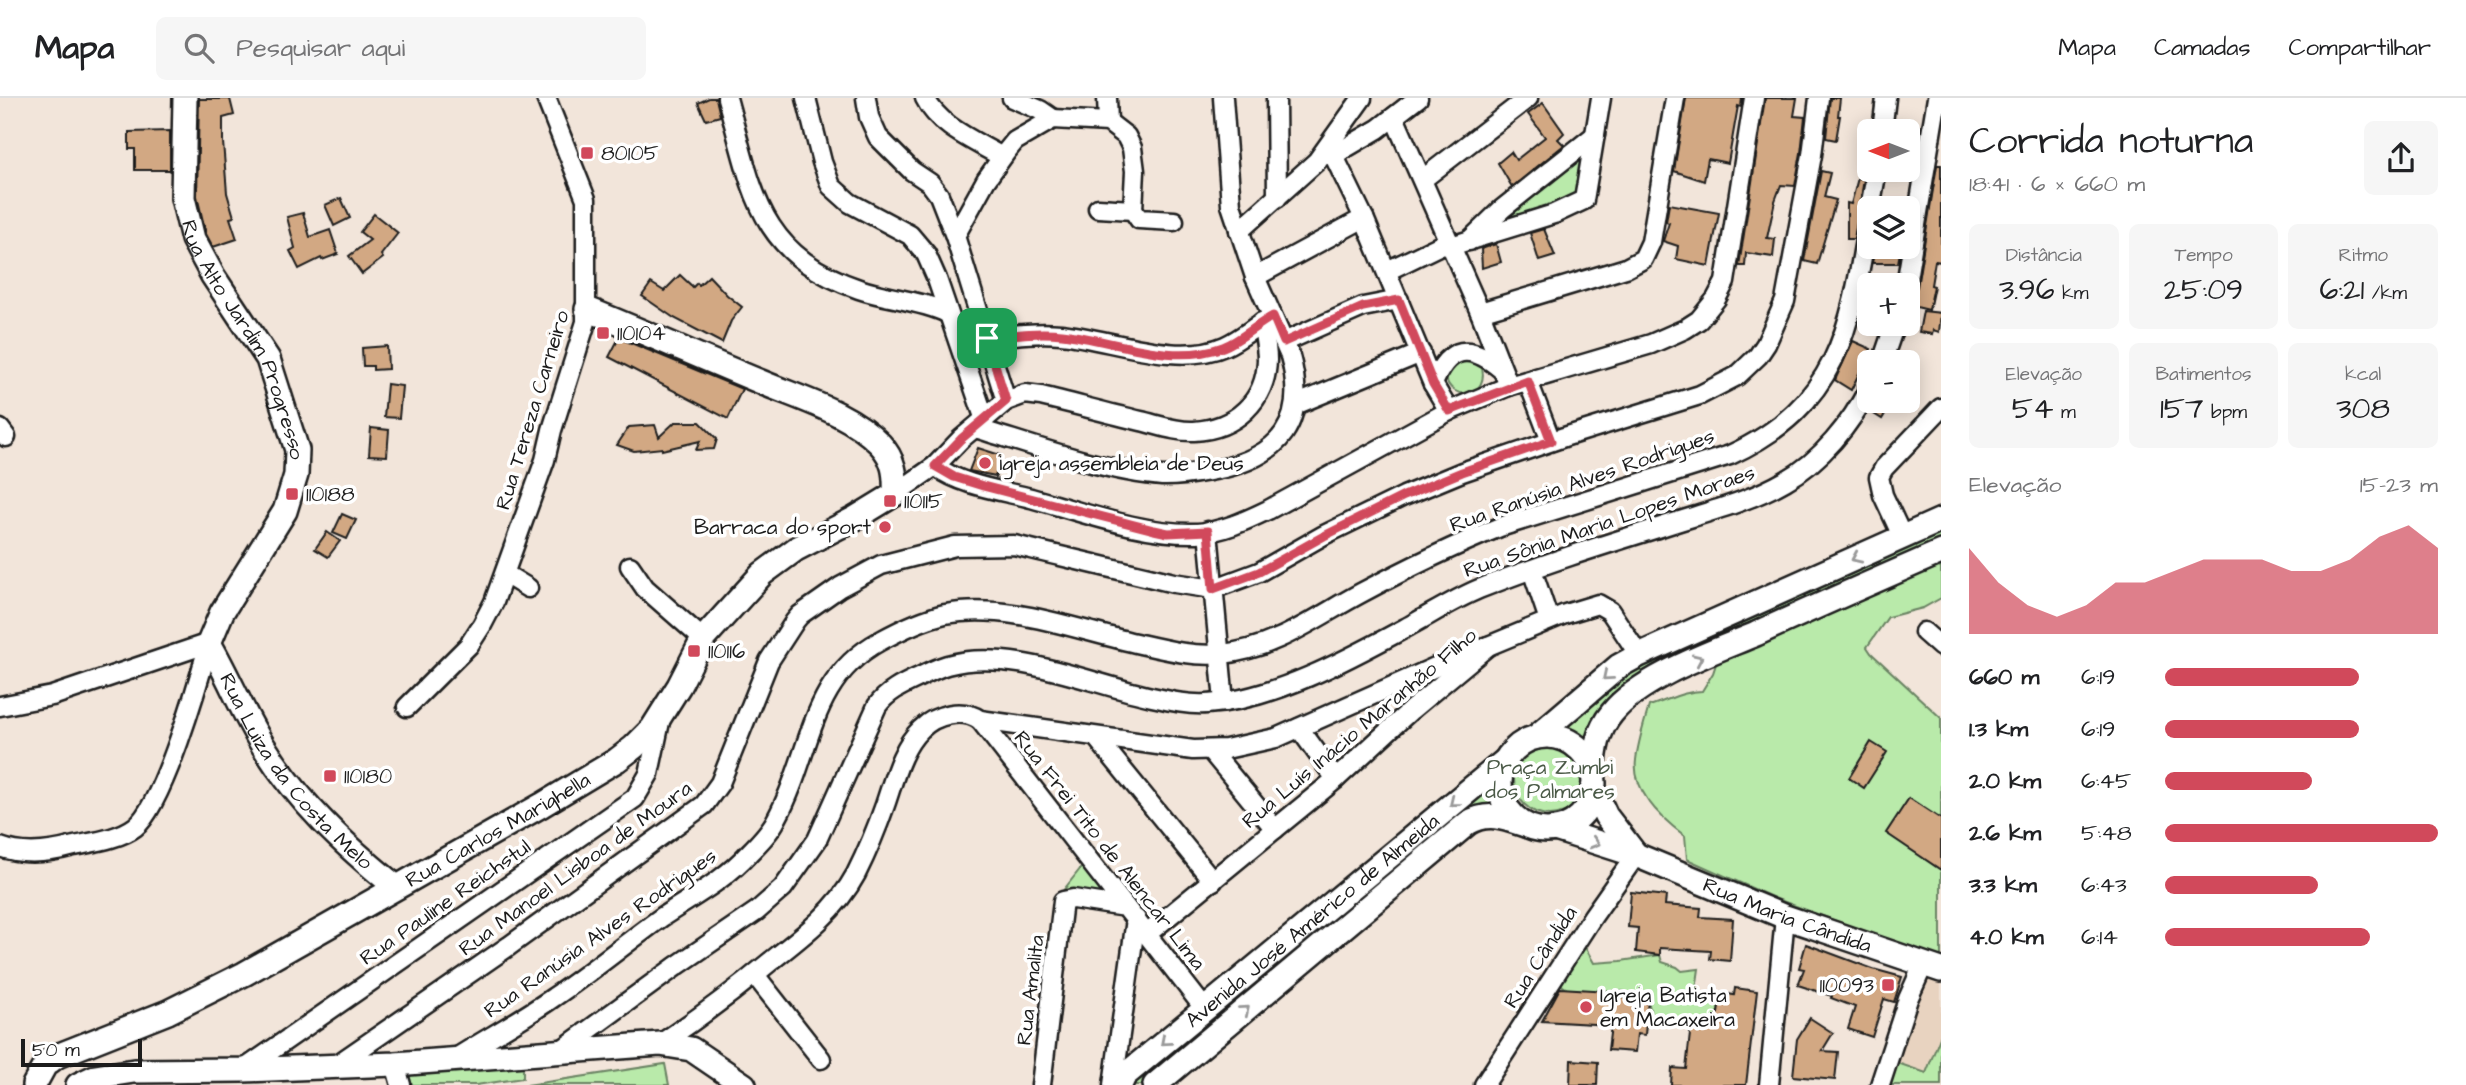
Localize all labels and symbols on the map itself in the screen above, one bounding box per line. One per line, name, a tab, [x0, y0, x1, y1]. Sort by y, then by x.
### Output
north arrow	[1857, 119, 1920, 182]
place label: 80105	[601, 139, 659, 168]
marker: 80105	[579, 145, 595, 161]
street label: Rua Alto Jardim Progresso	[174, 217, 311, 460]
street label: Rua Tereza Carneiro	[488, 307, 577, 513]
pin	[957, 308, 1017, 368]
place label: 110104	[617, 319, 666, 348]
marker: 110104	[595, 325, 611, 341]
street label: Rua Ranúsia Alves Rodrigues	[1446, 422, 1719, 541]
place label: igreja assembleia de Deus	[999, 449, 1244, 480]
marker: igreja assembleia de Deus	[977, 455, 993, 471]
street label: Rua Sônia Maria Lopes Moraes	[1460, 458, 1759, 586]
place label: 110188	[306, 480, 355, 509]
marker: 110188	[284, 486, 300, 502]
place label: 110115	[904, 487, 943, 516]
marker: 110115	[882, 493, 898, 509]
place label: Barraca do sport	[694, 513, 872, 543]
marker: Barraca do sport	[877, 519, 893, 535]
one-way arrow	[1851, 550, 1863, 564]
street label: Rua Luís Inácio Maranhão Filho	[1236, 621, 1483, 835]
place label: 110116	[708, 637, 745, 666]
marker: 110116	[686, 643, 702, 659]
one-way arrow	[1691, 653, 1703, 667]
street label: Rua Luiza da Costa Melo	[212, 668, 379, 877]
one-way arrow	[1602, 668, 1615, 680]
street label: Rua Frei Tito de Alencar Lima	[1007, 724, 1213, 976]
park label: Praça Zumbi dos Palmares	[1485, 753, 1615, 806]
place label: 110180	[344, 762, 392, 791]
street label: Rua Carlos Marighella	[400, 765, 596, 895]
marker: 110180	[322, 768, 338, 784]
street label: Rua Manoel Lisboa de Moura	[453, 774, 698, 963]
one-way arrow	[1449, 794, 1461, 807]
street label: Avenida José Américo de Almeida	[1179, 807, 1446, 1034]
street label: Rua Pauline Reichstul	[354, 832, 537, 972]
one-way arrow	[1589, 835, 1601, 849]
street label: Rua Ranúsia Alves Rodrigues	[478, 842, 724, 1027]
street label: Rua Maria Cândida	[1698, 870, 1876, 960]
street label: Rua Cândida	[1497, 900, 1584, 1014]
street label: Rua Amalita	[1009, 933, 1052, 1047]
place label: 110093	[1819, 971, 1874, 1000]
marker: 110093	[1880, 977, 1896, 993]
place label: Igreja Batista em Macaxeira	[1600, 981, 1735, 1034]
marker: Igreja Batista em Macaxeira	[1578, 999, 1594, 1015]
one-way arrow	[1236, 1006, 1249, 1018]
one-way arrow	[1160, 1033, 1173, 1045]
scale bar	[21, 1036, 142, 1068]

